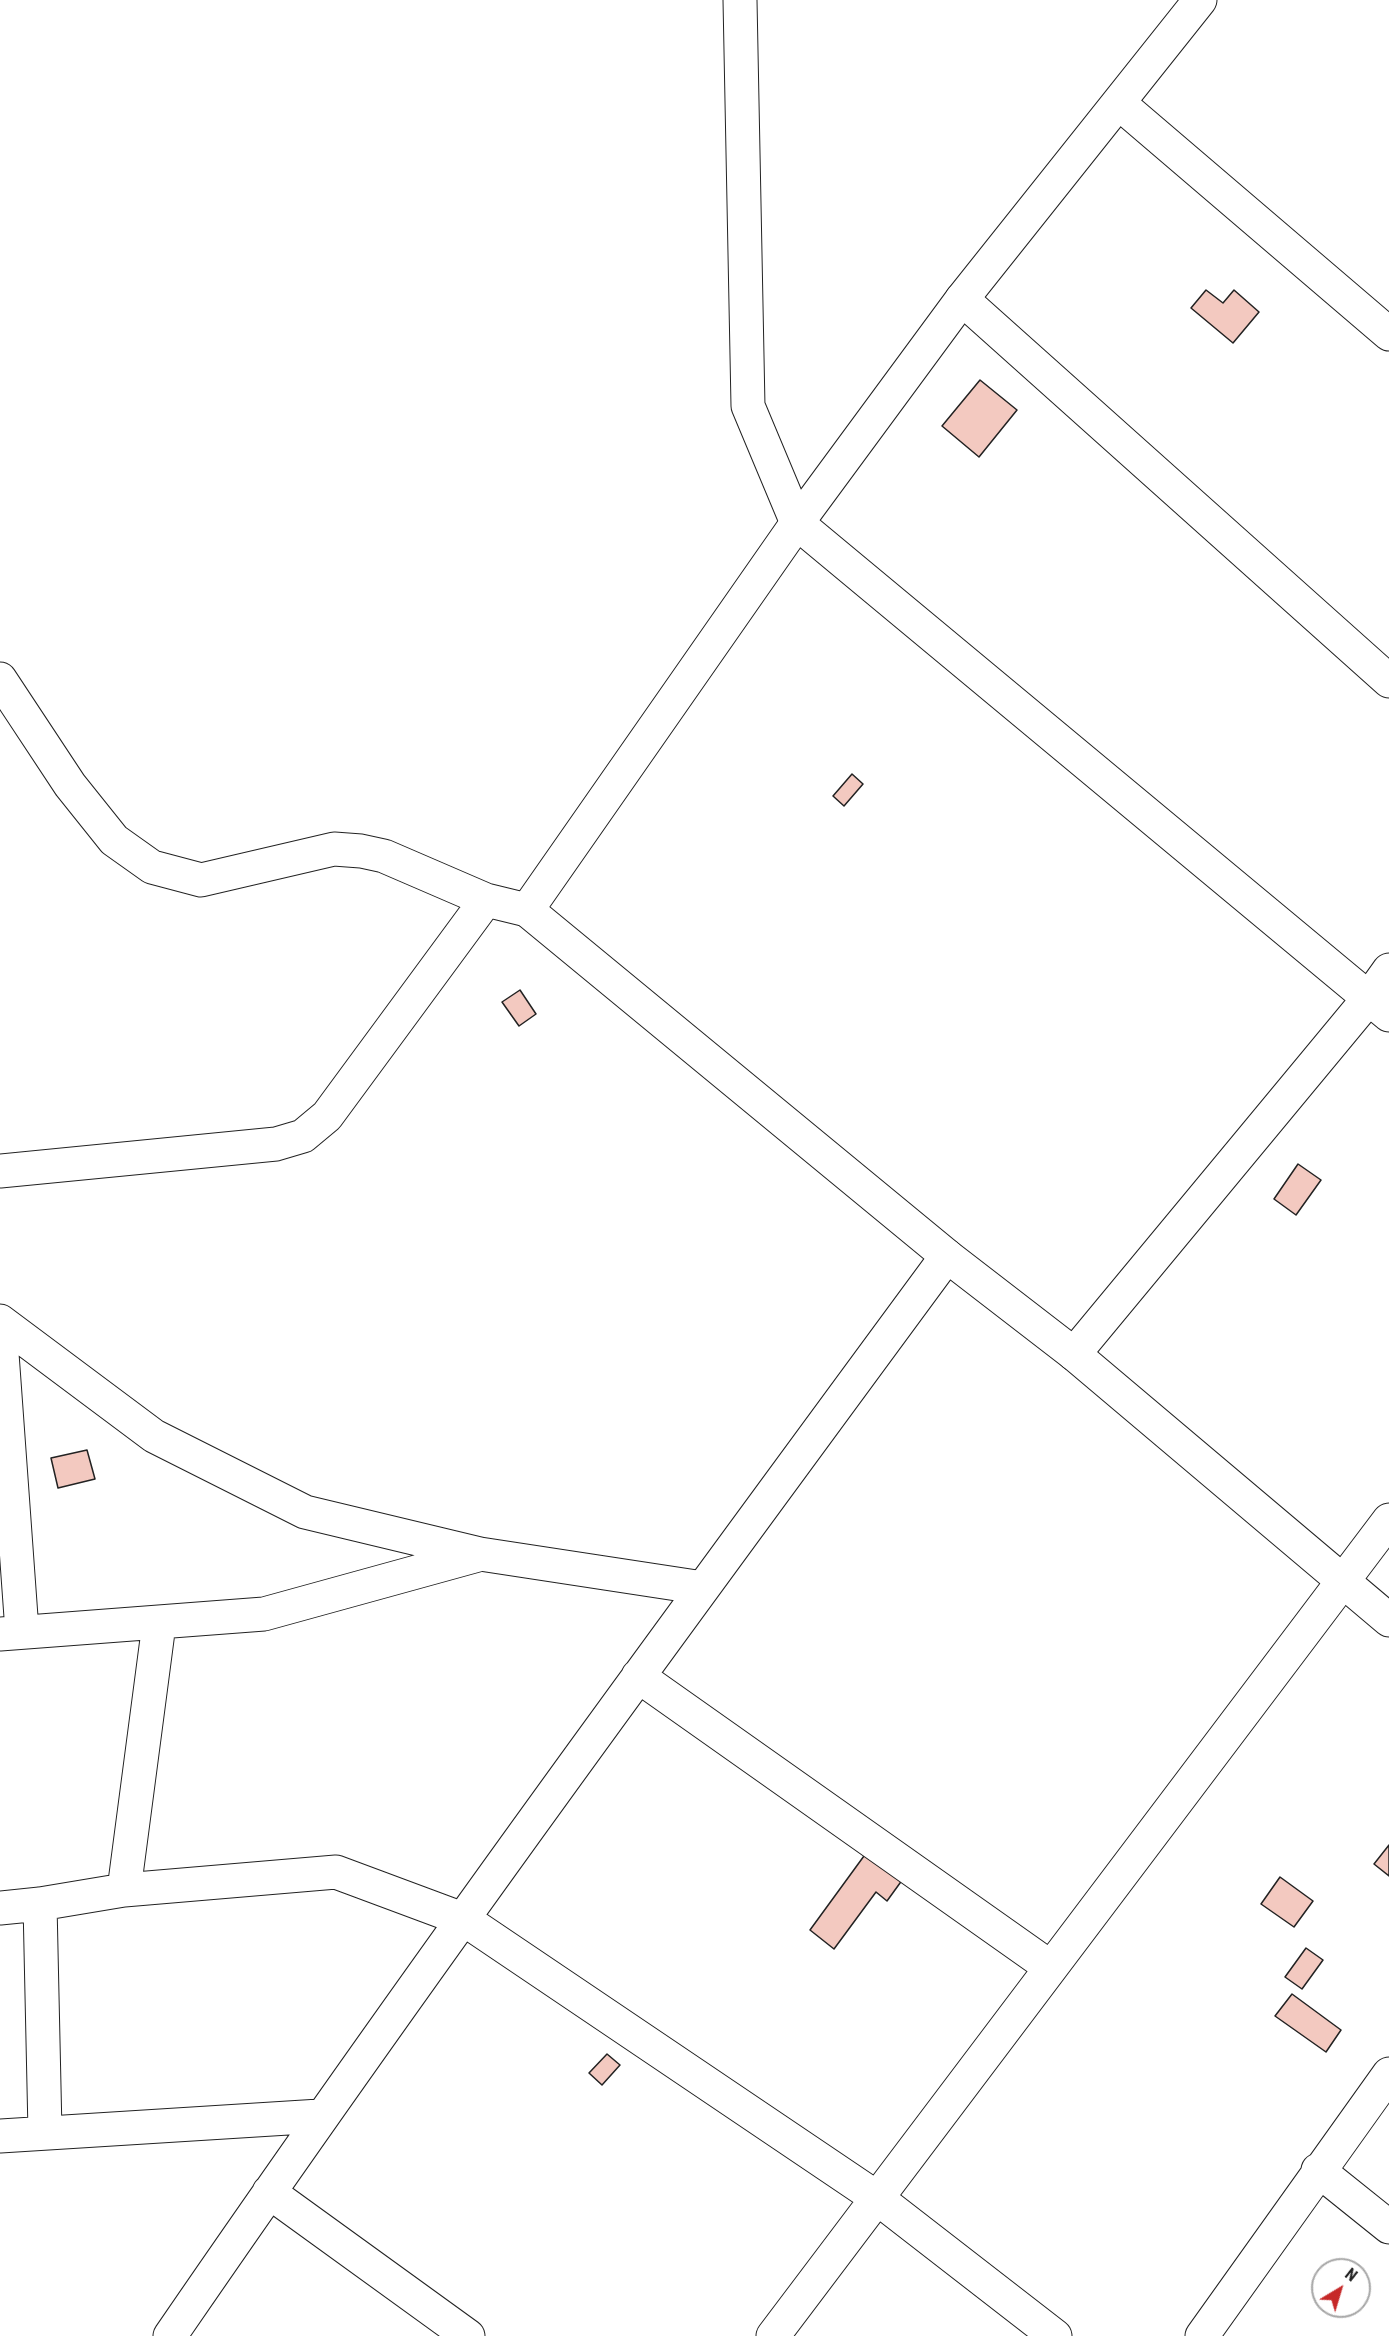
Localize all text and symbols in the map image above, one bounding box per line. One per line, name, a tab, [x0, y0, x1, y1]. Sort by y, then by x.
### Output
north arrow	[1311, 2258, 1371, 2318]
text: N	[1341, 2264, 1361, 2285]

